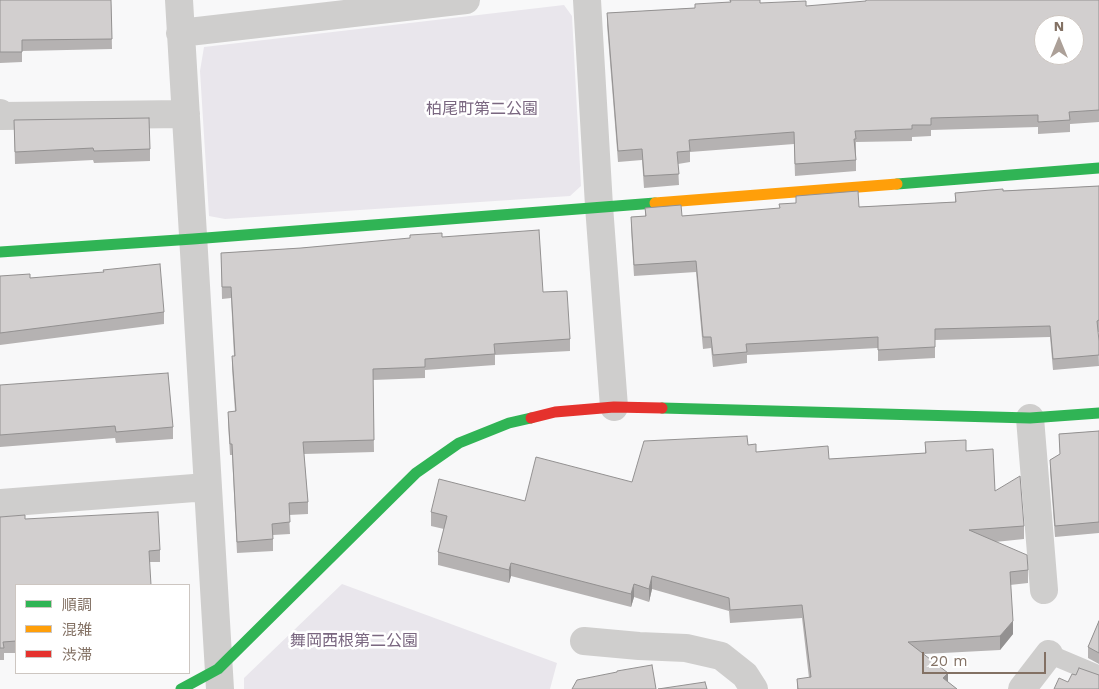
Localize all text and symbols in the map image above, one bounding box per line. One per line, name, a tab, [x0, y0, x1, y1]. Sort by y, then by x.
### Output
north arrow	[1034, 15, 1084, 65]
text: N	[1054, 18, 1064, 34]
park label: 柏尾町第二公園	[426, 99, 538, 119]
legend	[15, 584, 190, 674]
text: 順調	[62, 596, 92, 614]
text: 混雑	[62, 621, 92, 639]
park label: 舞岡西根第二公園	[290, 631, 418, 651]
scale bar	[924, 642, 1048, 674]
text: 渋滞	[62, 646, 92, 664]
text: 20 m	[930, 652, 968, 670]

